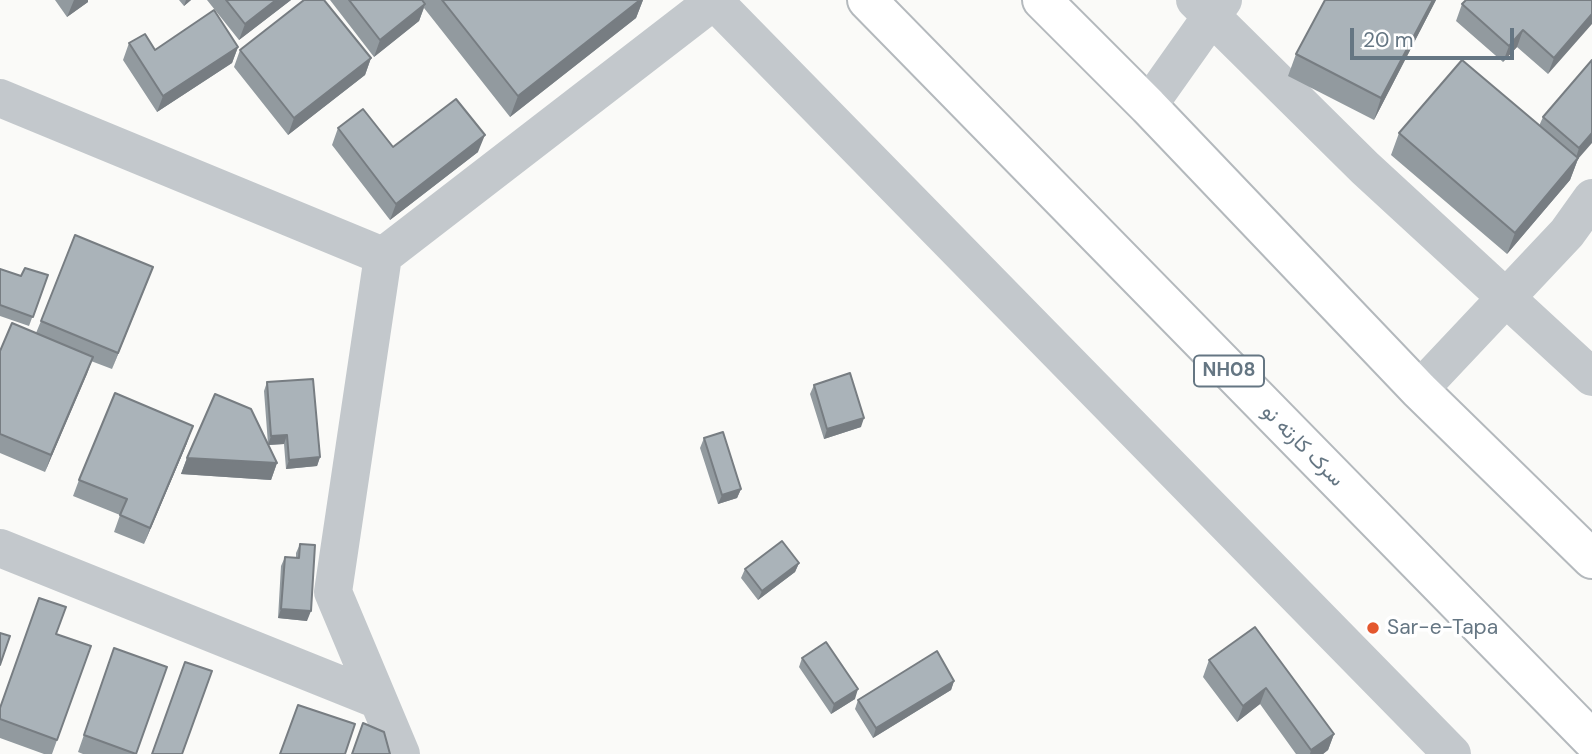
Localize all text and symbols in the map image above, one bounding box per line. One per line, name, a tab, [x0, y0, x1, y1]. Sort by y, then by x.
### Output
scale bar	[1354, 14, 1518, 58]
text: 20 m	[1363, 26, 1414, 54]
road number: NH08	[1194, 356, 1264, 386]
street label: سرک کارته نو	[1256, 400, 1348, 492]
place label: Sar-e-Tapa	[1387, 615, 1498, 641]
marker: Sar-e-Tapa	[1365, 620, 1381, 636]

